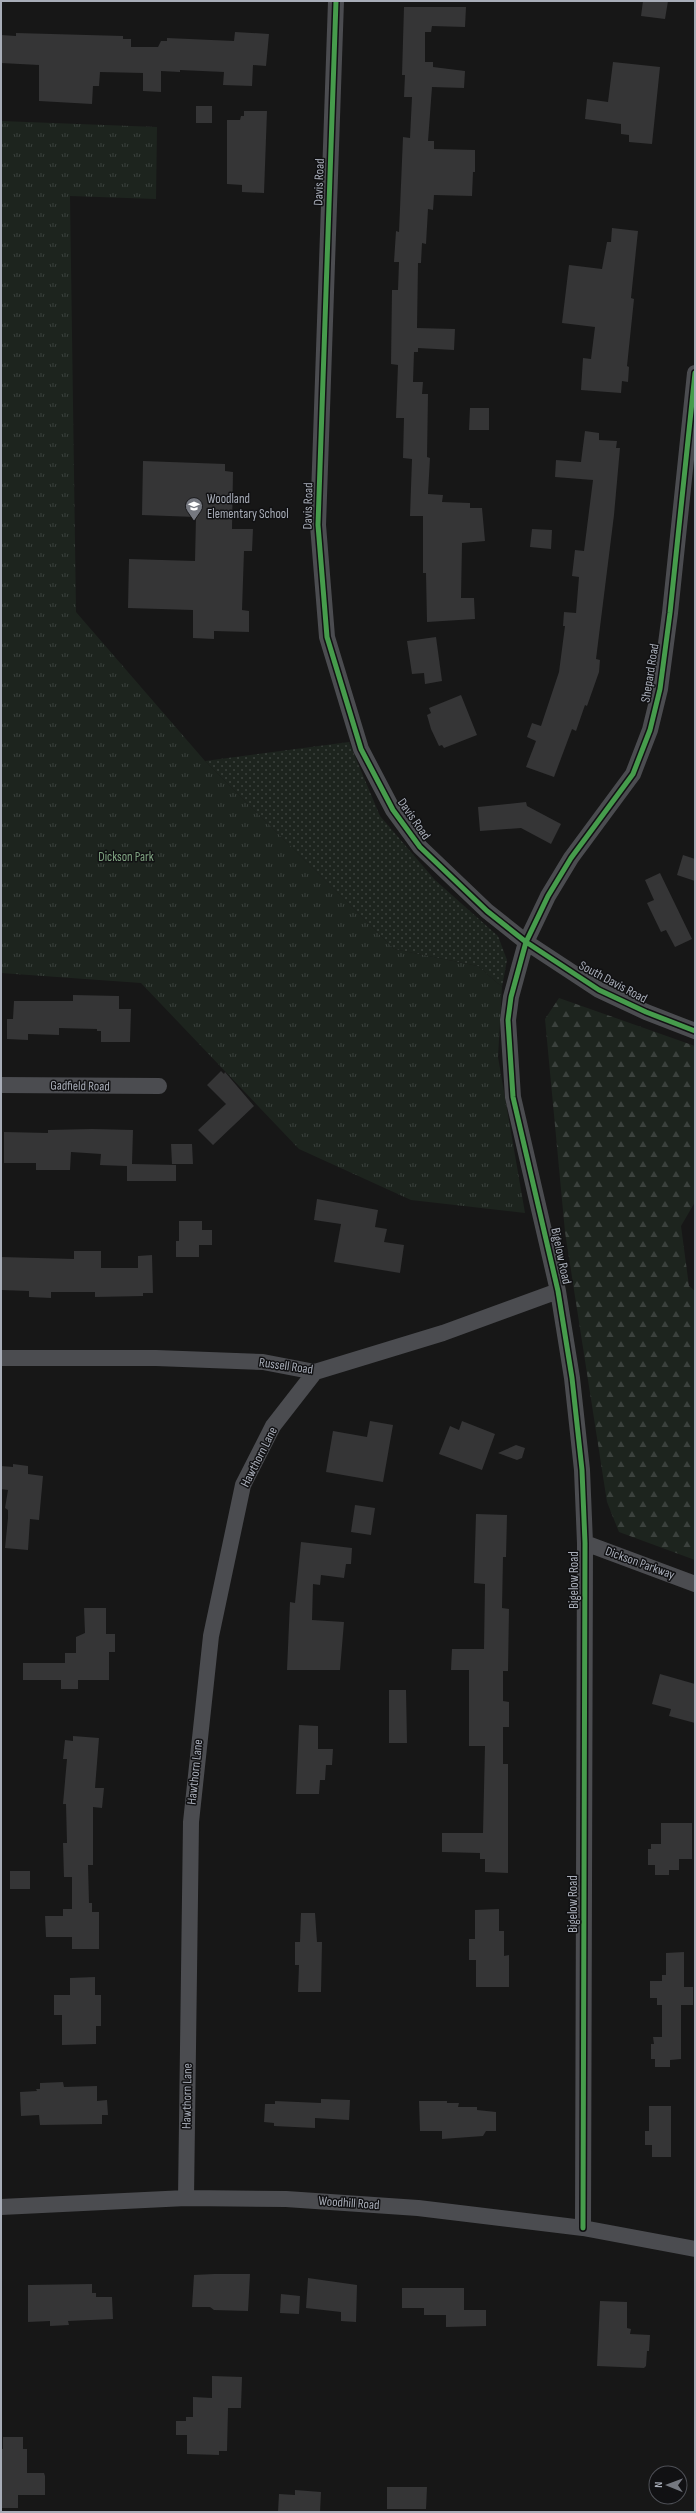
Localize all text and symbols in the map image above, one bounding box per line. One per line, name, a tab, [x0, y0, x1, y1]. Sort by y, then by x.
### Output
street label: Davis Road	[310, 158, 328, 206]
street label: Davis Road	[300, 482, 316, 530]
place label: Woodland Elementary School	[207, 491, 289, 522]
school or university icon: Woodland Elementary School	[184, 496, 204, 521]
street label: Shepard Road	[637, 642, 663, 704]
street label: Davis Road	[394, 795, 434, 843]
park label: Dickson Park	[98, 849, 154, 865]
street label: South Davis Road	[576, 957, 650, 1007]
street label: Gadfield Road	[50, 1077, 110, 1095]
street label: Bigelow Road	[547, 1226, 575, 1286]
street label: Russell Road	[258, 1354, 314, 1378]
street label: Hawthorn Lane	[237, 1424, 281, 1490]
street label: Dickson Parkway	[603, 1543, 677, 1583]
street label: Bigelow Road	[566, 1551, 582, 1609]
street label: Hawthorn Lane	[184, 1738, 206, 1806]
street label: Bigelow Road	[565, 1875, 581, 1933]
street label: Hawthorn Lane	[178, 2063, 196, 2129]
street label: Woodhill Road	[318, 2193, 380, 2213]
north arrow	[648, 2465, 688, 2505]
text: N	[652, 2482, 665, 2488]

